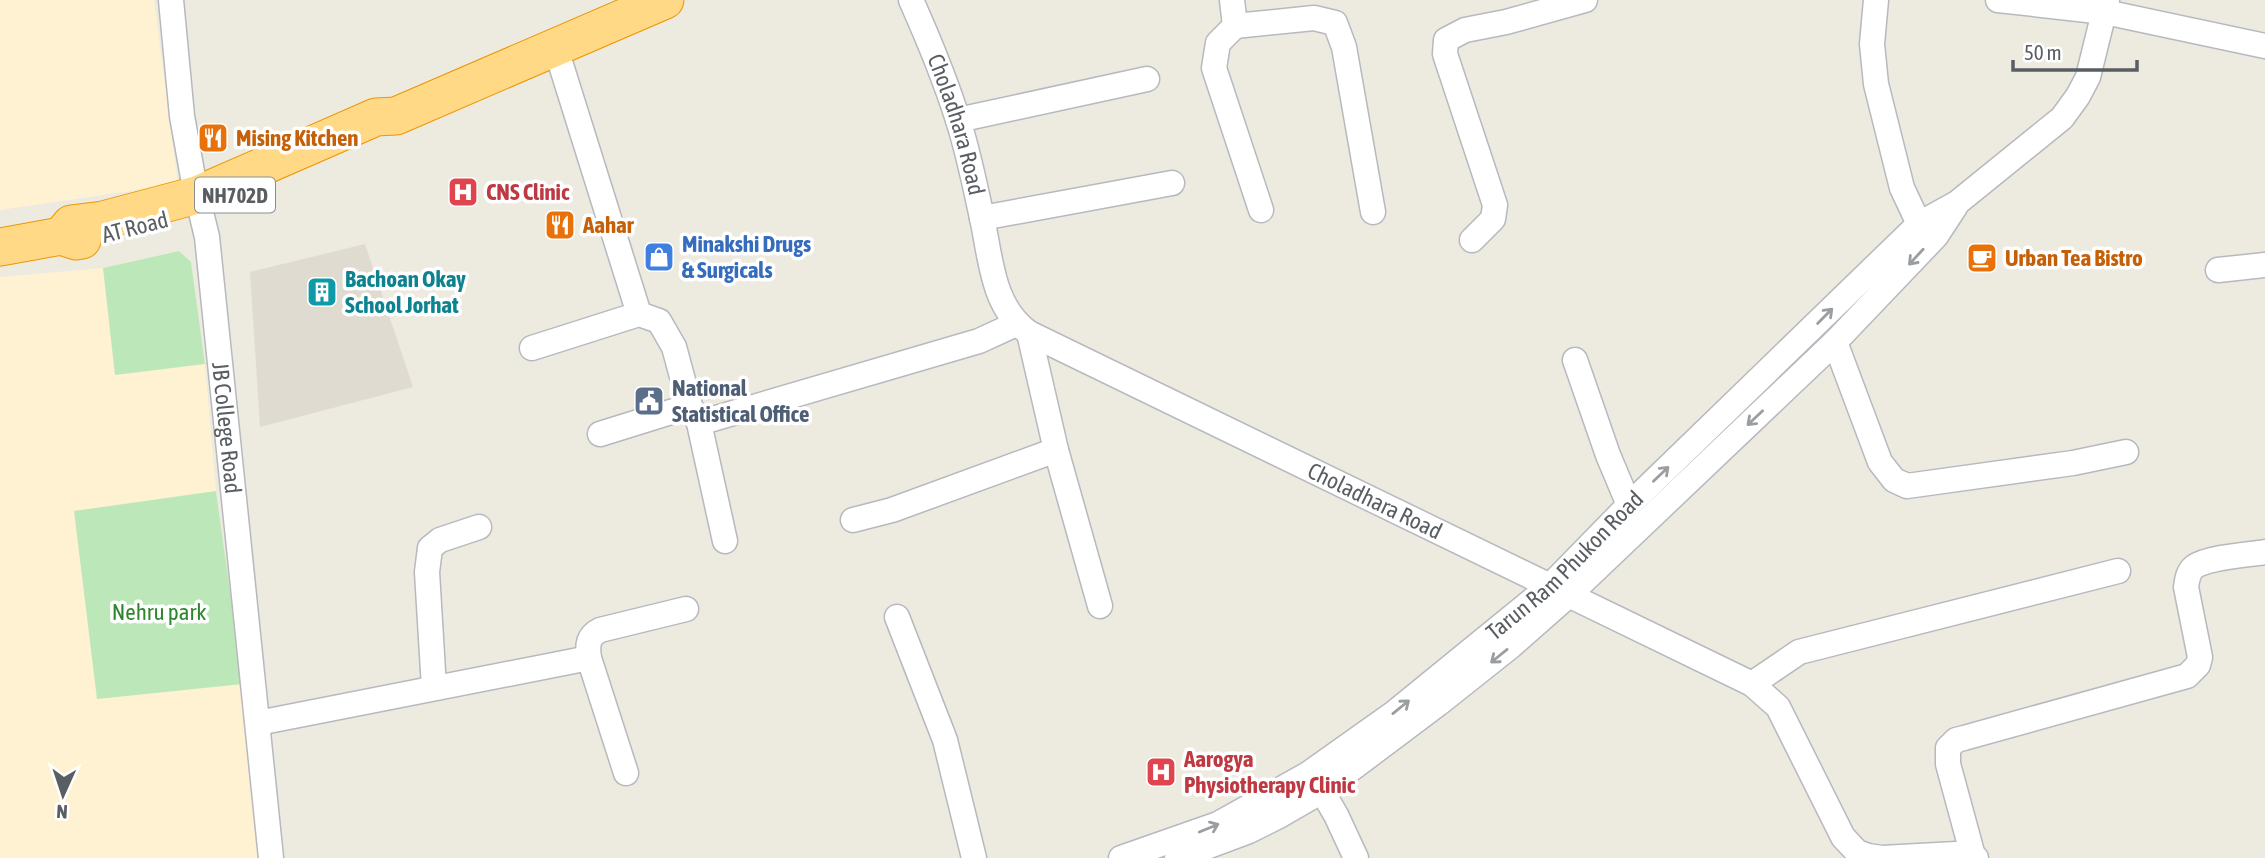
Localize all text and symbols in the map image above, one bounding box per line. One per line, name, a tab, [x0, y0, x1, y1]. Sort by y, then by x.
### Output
scale bar	[2013, 28, 2137, 72]
text: 50 m	[2024, 40, 2062, 64]
street label: Choladhara Road	[922, 50, 990, 197]
restaurant icon: Mising Kitchen	[196, 121, 230, 155]
place label: Mising Kitchen	[236, 125, 359, 151]
hospital icon: CNS Clinic	[446, 175, 480, 209]
road number: NH702D	[195, 178, 275, 212]
place label: CNS Clinic	[486, 179, 570, 205]
street label: AT Road	[99, 206, 171, 248]
restaurant icon: Aahar	[543, 208, 577, 242]
place label: Aahar	[582, 212, 635, 238]
place label: Minakshi Drugs & Surgicals	[682, 231, 811, 283]
shop icon: Minakshi Drugs & Surgicals	[642, 240, 676, 274]
cafe icon: Urban Tea Bistro	[1965, 241, 1999, 275]
place label: Urban Tea Bistro	[2005, 245, 2143, 271]
one-way arrow	[1908, 248, 1924, 266]
place label: Bachoan Okay School Jorhat	[345, 266, 466, 318]
building icon: Bachoan Okay School Jorhat	[305, 275, 339, 309]
one-way arrow	[1817, 308, 1834, 325]
street label: JB College Road	[207, 361, 246, 495]
place label: National Statistical Office	[672, 375, 810, 427]
public building icon: National Statistical Office	[632, 384, 666, 418]
one-way arrow	[1746, 410, 1764, 426]
street label: Choladhara Road	[1303, 457, 1446, 544]
one-way arrow	[1652, 465, 1669, 482]
street label: Tarun Ram Phukon Road	[1481, 486, 1648, 645]
park label: Nehru park	[112, 599, 206, 625]
one-way arrow	[1490, 648, 1508, 663]
one-way arrow	[1392, 699, 1410, 715]
place label: Aarogya Physiotherapy Clinic	[1183, 746, 1356, 798]
hospital icon: Aarogya Physiotherapy Clinic	[1144, 755, 1178, 789]
north arrow	[28, 760, 98, 830]
text: N	[56, 801, 68, 823]
one-way arrow	[1198, 821, 1219, 834]

